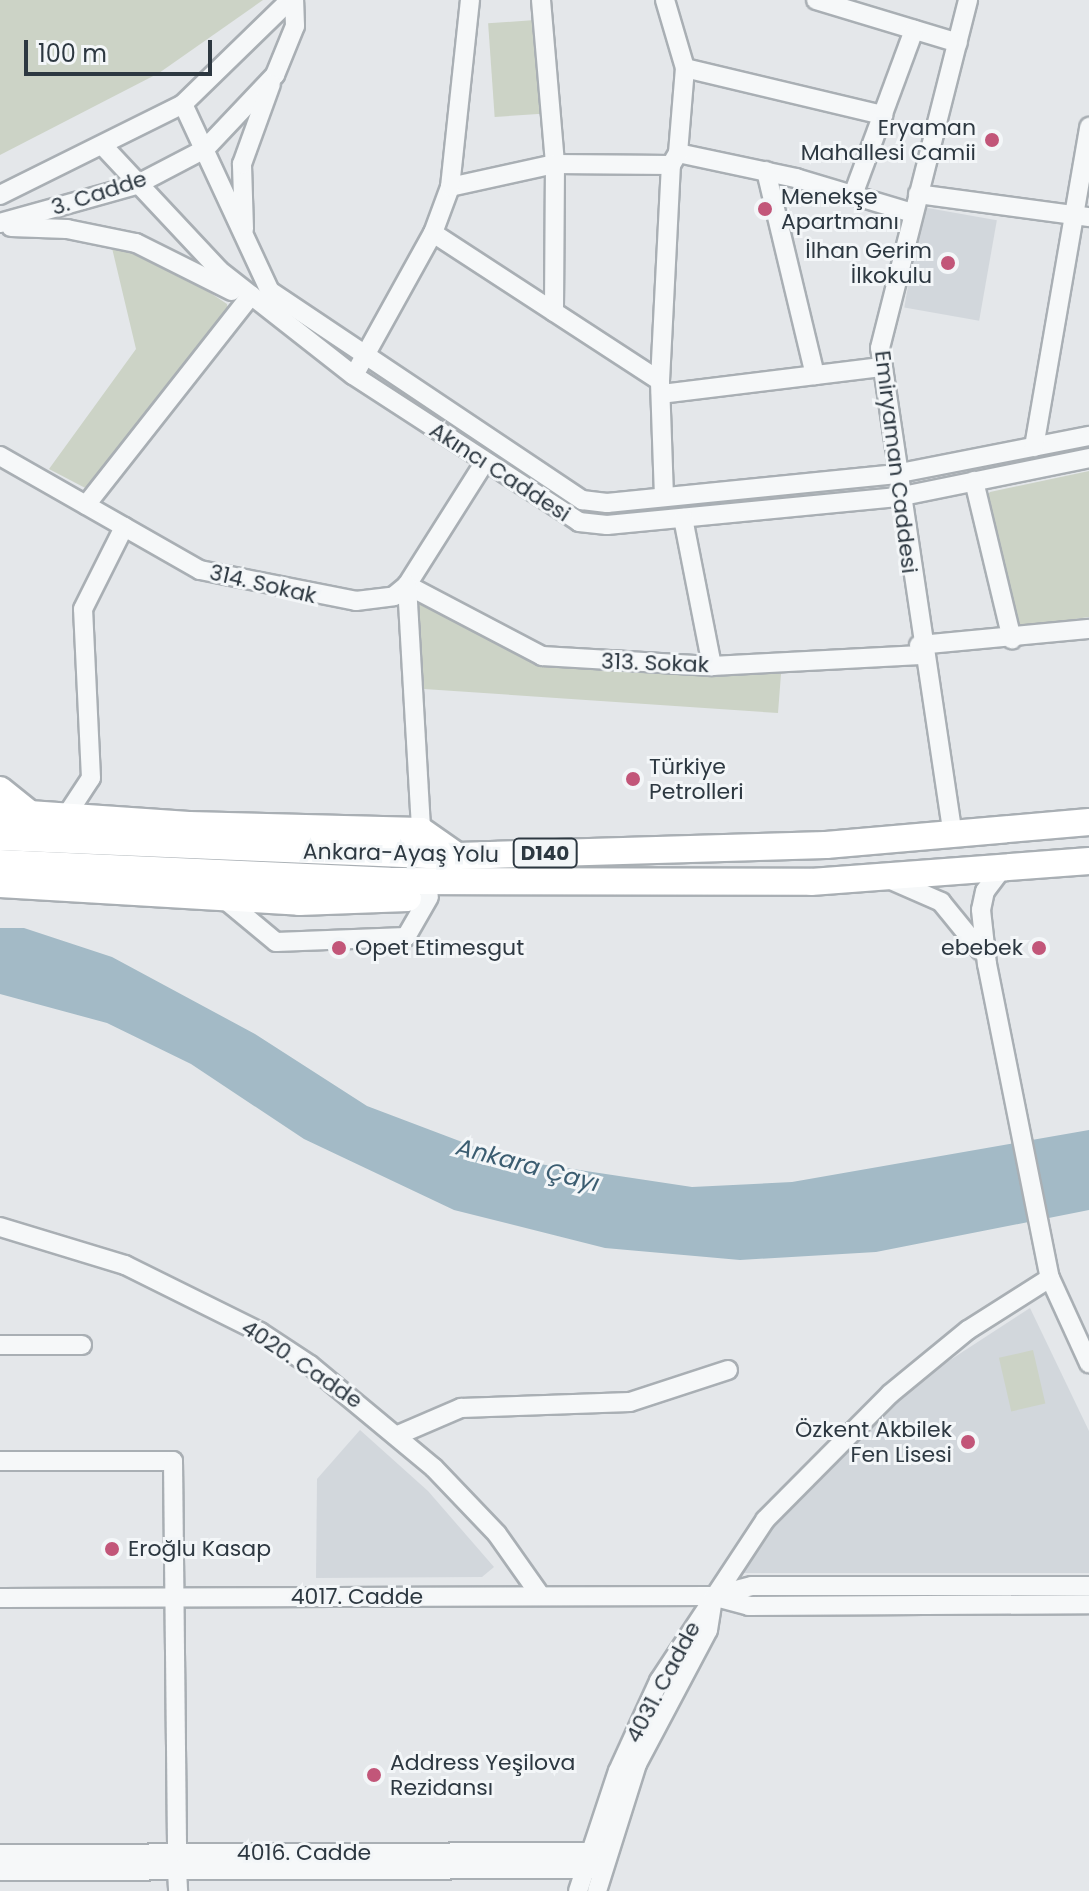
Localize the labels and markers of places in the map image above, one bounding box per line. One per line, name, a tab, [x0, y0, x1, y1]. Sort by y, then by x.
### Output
place label: Eryaman Mahallesi Camii	[801, 114, 976, 166]
marker: Eryaman Mahallesi Camii	[983, 131, 1001, 149]
place label: Menekşe Apartmanı	[781, 183, 899, 234]
marker: Menekşe Apartmanı	[756, 200, 774, 218]
place label: İlhan Gerim İlkokulu	[805, 237, 932, 288]
marker: İlhan Gerim İlkokulu	[939, 254, 957, 272]
place label: Türkiye Petrolleri	[649, 753, 744, 804]
marker: Türkiye Petrolleri	[624, 770, 642, 788]
place label: Opet Etimesgut	[355, 935, 524, 961]
place label: ebebek	[941, 935, 1023, 961]
marker: Opet Etimesgut	[330, 939, 348, 957]
marker: ebebek	[1030, 939, 1048, 957]
place label: Özkent Akbilek Fen Lisesi	[795, 1416, 952, 1468]
marker: Özkent Akbilek Fen Lisesi	[959, 1433, 977, 1451]
place label: Eroğlu Kasap	[128, 1536, 271, 1562]
marker: Eroğlu Kasap	[103, 1540, 121, 1558]
place label: Address Yeşilova Rezidansı	[390, 1749, 575, 1800]
marker: Address Yeşilova Rezidansı	[365, 1766, 383, 1784]

